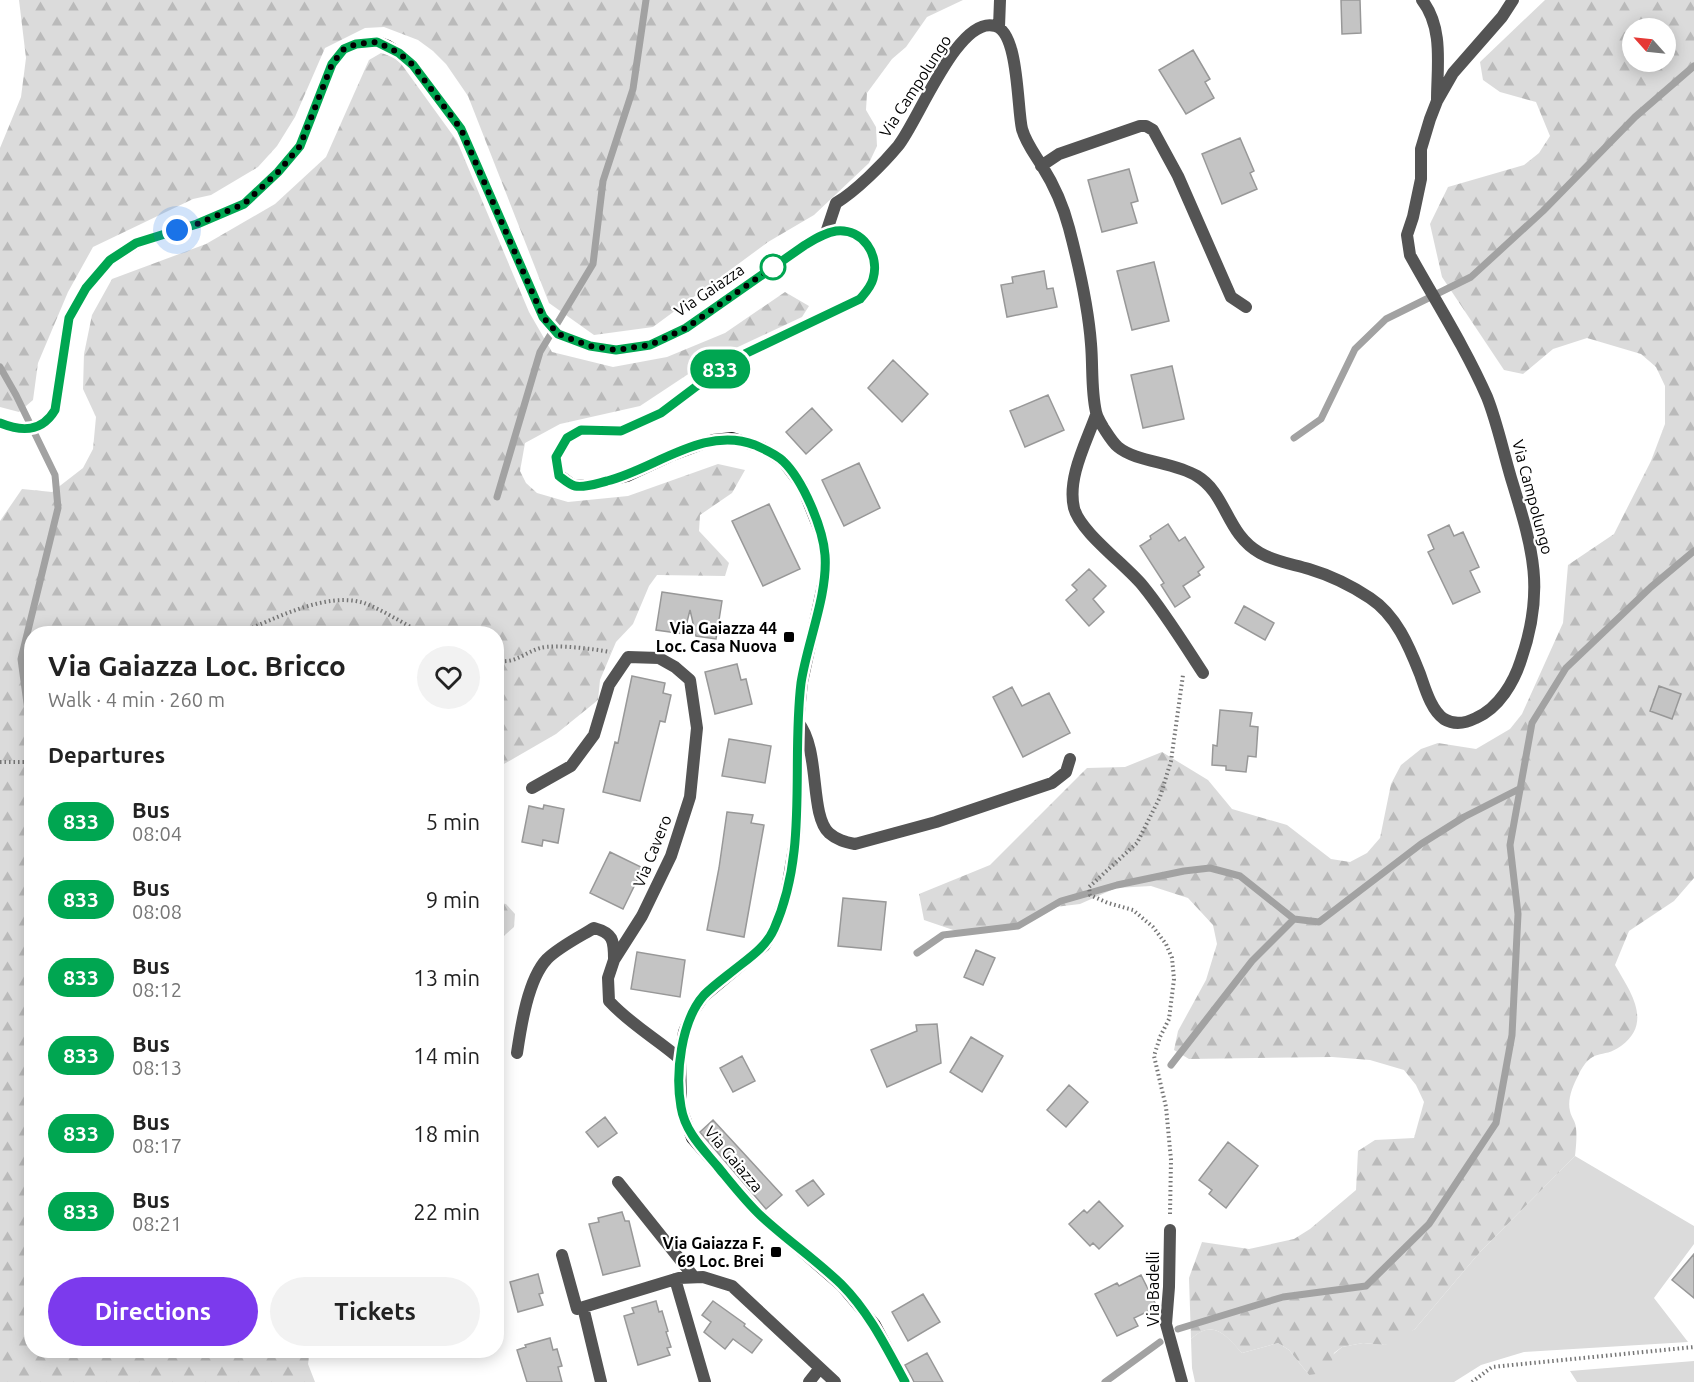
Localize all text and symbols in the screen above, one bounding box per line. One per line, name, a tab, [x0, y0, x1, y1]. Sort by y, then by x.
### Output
north arrow	[1622, 18, 1676, 72]
map controls	[1622, 18, 1676, 72]
street label: Via Campolungo	[875, 32, 955, 140]
your location	[162, 215, 192, 245]
unlabelled marker	[760, 254, 786, 280]
street label: Via Gaiazza	[671, 260, 747, 320]
line badge: 833	[686, 350, 754, 388]
text: 833	[702, 357, 738, 381]
street label: Via Campolungo	[1509, 438, 1557, 556]
place label: Via Gaiazza 44 Loc. Casa Nuova	[656, 619, 777, 655]
marker: Via Gaiazza 44 Loc. Casa Nuova	[782, 630, 796, 644]
button: heart	[417, 646, 480, 709]
text: Via Gaiazza Loc. Bricco	[48, 650, 346, 681]
text: Walk · 4 min · 260 m	[48, 688, 225, 711]
text: Departures	[48, 742, 165, 767]
text: Bus	[132, 797, 170, 822]
text: 833	[63, 809, 99, 833]
text: 5 min	[426, 809, 480, 834]
street label: Via Cavero	[629, 812, 675, 890]
text: 08:04	[132, 822, 182, 845]
text: Bus	[132, 875, 170, 900]
text: 833	[63, 887, 99, 911]
text: 9 min	[426, 887, 480, 912]
text: 08:08	[132, 900, 182, 923]
text: Bus	[132, 953, 170, 978]
text: 833	[63, 965, 99, 989]
text: 13 min	[413, 965, 480, 990]
text: 08:12	[132, 978, 182, 1001]
text: Bus	[132, 1031, 170, 1056]
text: 833	[63, 1043, 99, 1067]
text: 14 min	[413, 1043, 480, 1068]
text: 08:13	[132, 1056, 182, 1079]
text: Bus	[132, 1109, 170, 1134]
text: 833	[63, 1121, 99, 1145]
text: 18 min	[413, 1121, 480, 1146]
street label: Via Gaiazza	[701, 1122, 767, 1196]
text: 08:17	[132, 1134, 182, 1157]
text: Bus	[132, 1187, 170, 1212]
text: 833	[63, 1199, 99, 1223]
text: 22 min	[413, 1199, 480, 1224]
text: 08:21	[132, 1212, 182, 1235]
place label: Via Gaiazza F. 69 Loc. Brei	[663, 1234, 764, 1270]
marker: Via Gaiazza F. 69 Loc. Brei	[769, 1245, 783, 1259]
street label: Via Badelli	[1144, 1251, 1162, 1327]
button: Directions	[48, 1277, 258, 1346]
button: Tickets	[270, 1277, 480, 1346]

